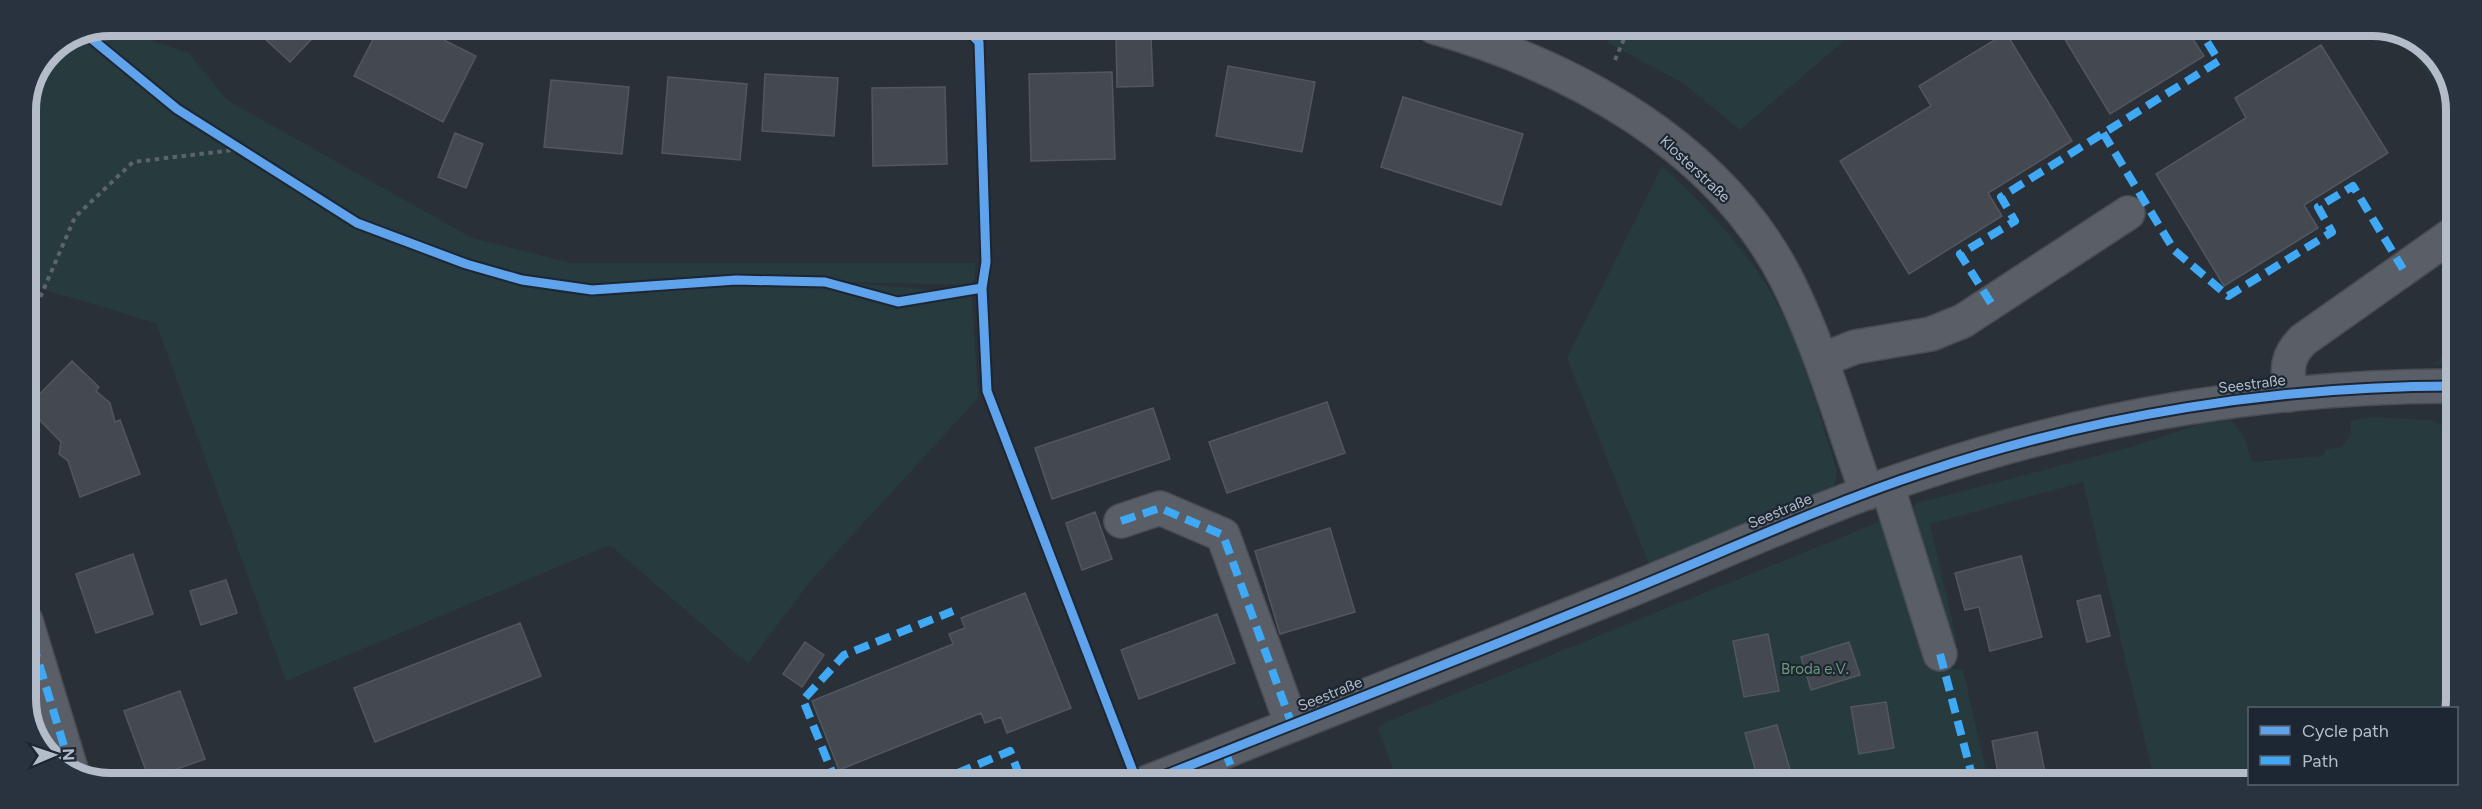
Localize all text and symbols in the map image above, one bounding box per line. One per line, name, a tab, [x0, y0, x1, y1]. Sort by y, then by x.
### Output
street label: Klosterstraße	[1656, 132, 1734, 206]
street label: Seestraße	[2217, 371, 2287, 397]
street label: Seestraße	[1745, 490, 1815, 532]
park label: Broda e.V.	[1781, 660, 1849, 678]
street label: Seestraße	[1295, 673, 1365, 715]
legend	[2248, 707, 2458, 785]
text: Cycle path	[2302, 720, 2389, 742]
north arrow	[24, 725, 84, 785]
text: N	[59, 748, 78, 761]
text: Path	[2302, 750, 2338, 772]

